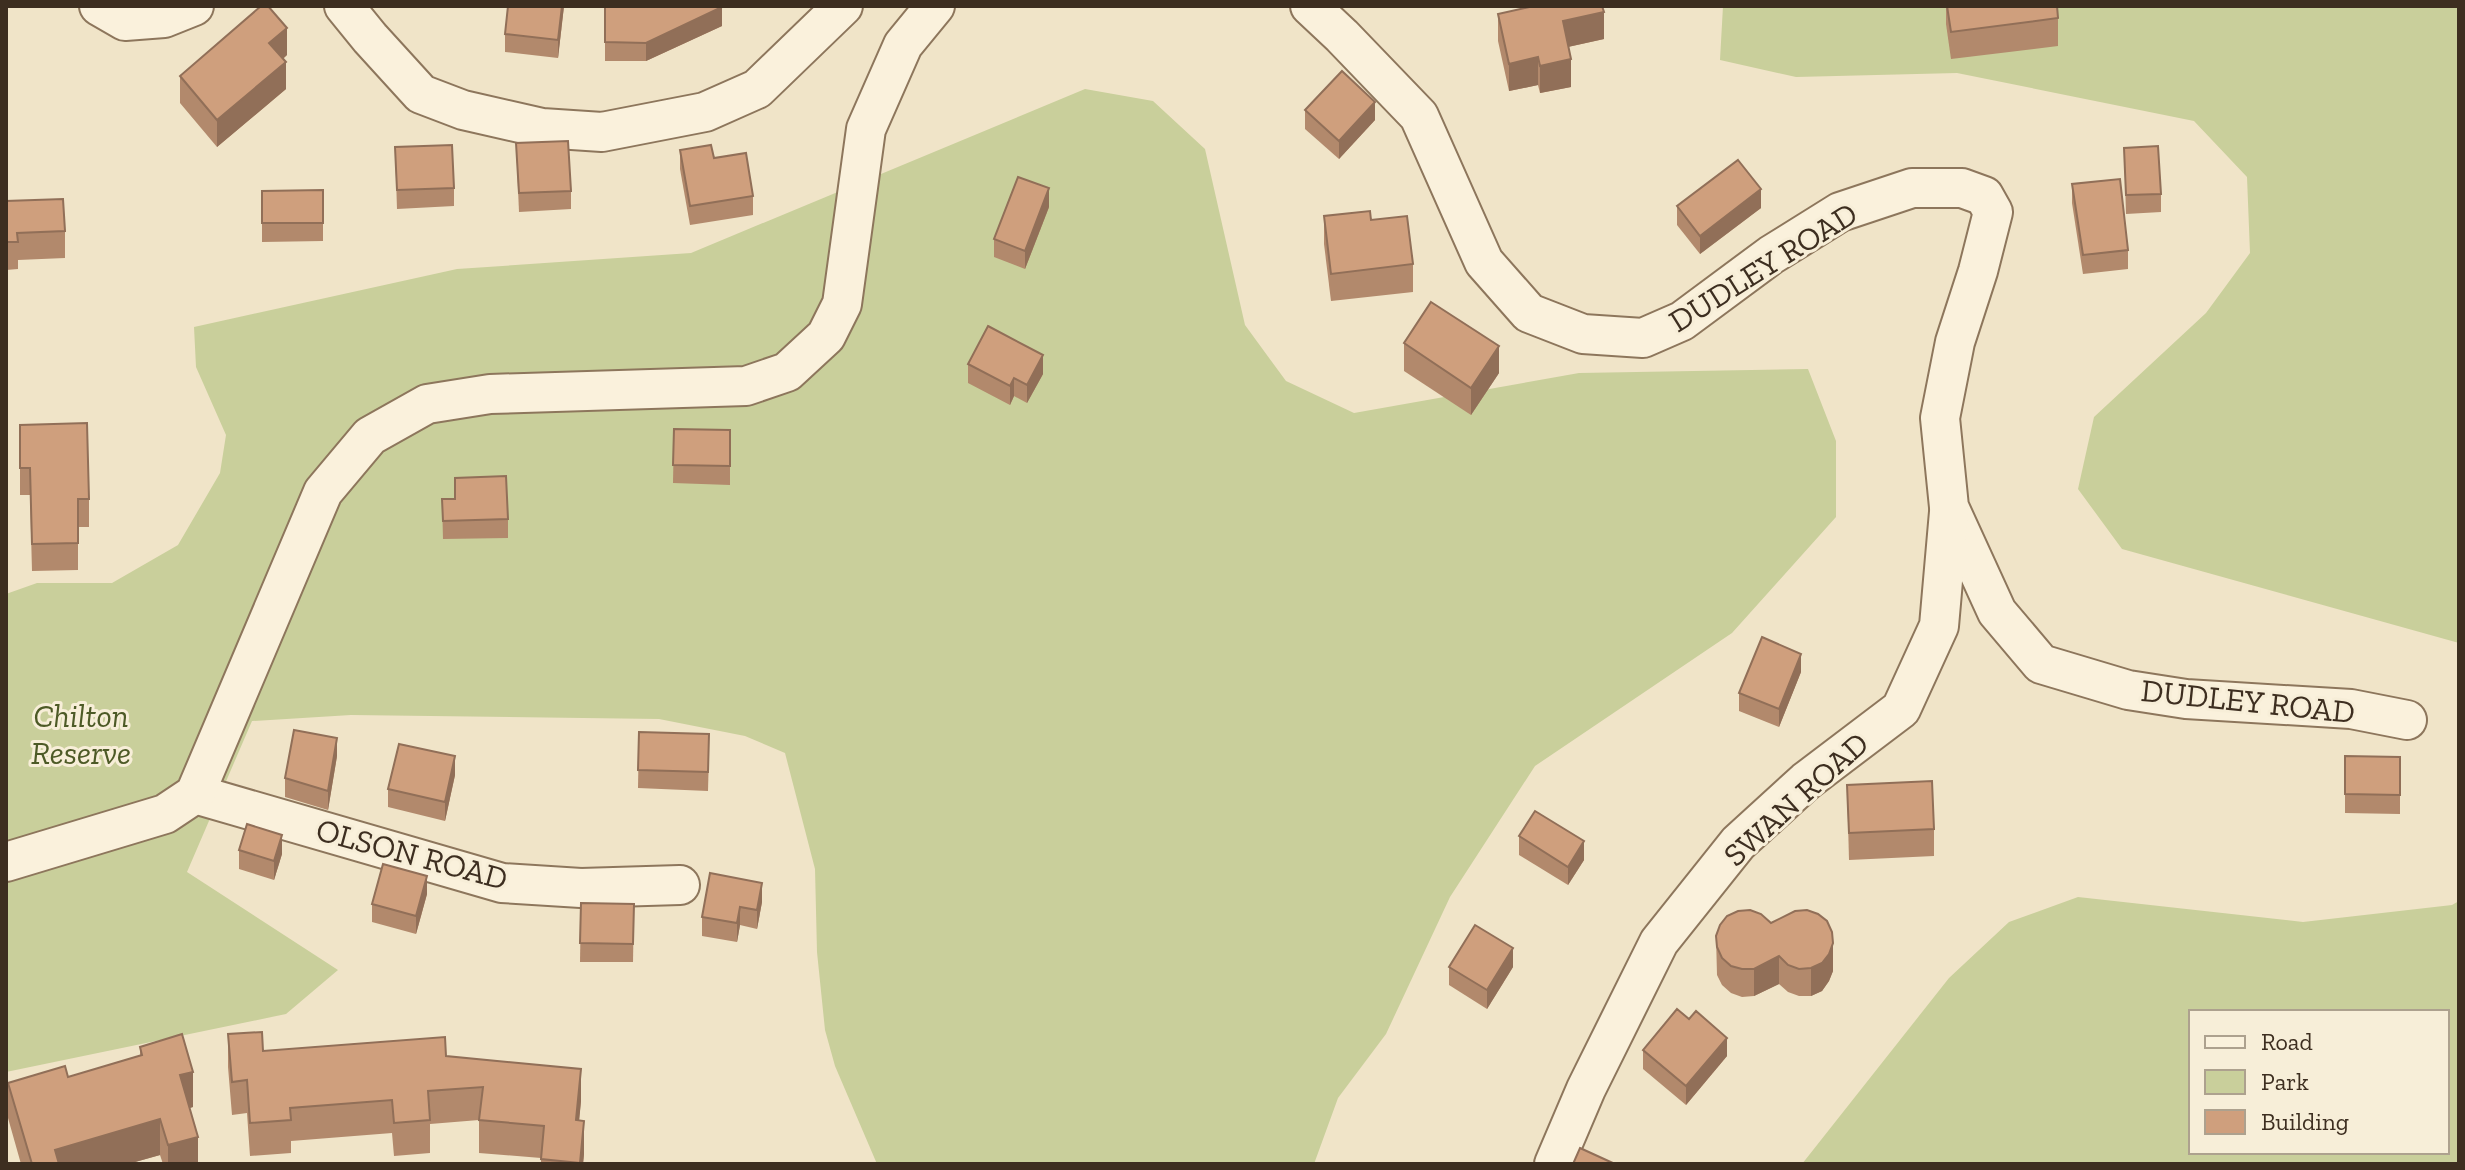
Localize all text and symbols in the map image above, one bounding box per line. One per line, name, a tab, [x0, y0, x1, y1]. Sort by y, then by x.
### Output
street label: DUDLEY ROAD	[1662, 194, 1864, 340]
street label: DUDLEY ROAD	[2139, 671, 2357, 731]
park label: Chilton Reserve	[31, 697, 131, 772]
street label: SWAN ROAD	[1716, 724, 1876, 874]
street label: OLSON ROAD	[312, 810, 512, 898]
legend	[2189, 1010, 2449, 1154]
text: Road	[2261, 1027, 2313, 1056]
text: Park	[2261, 1067, 2309, 1096]
text: Building	[2261, 1107, 2349, 1136]

